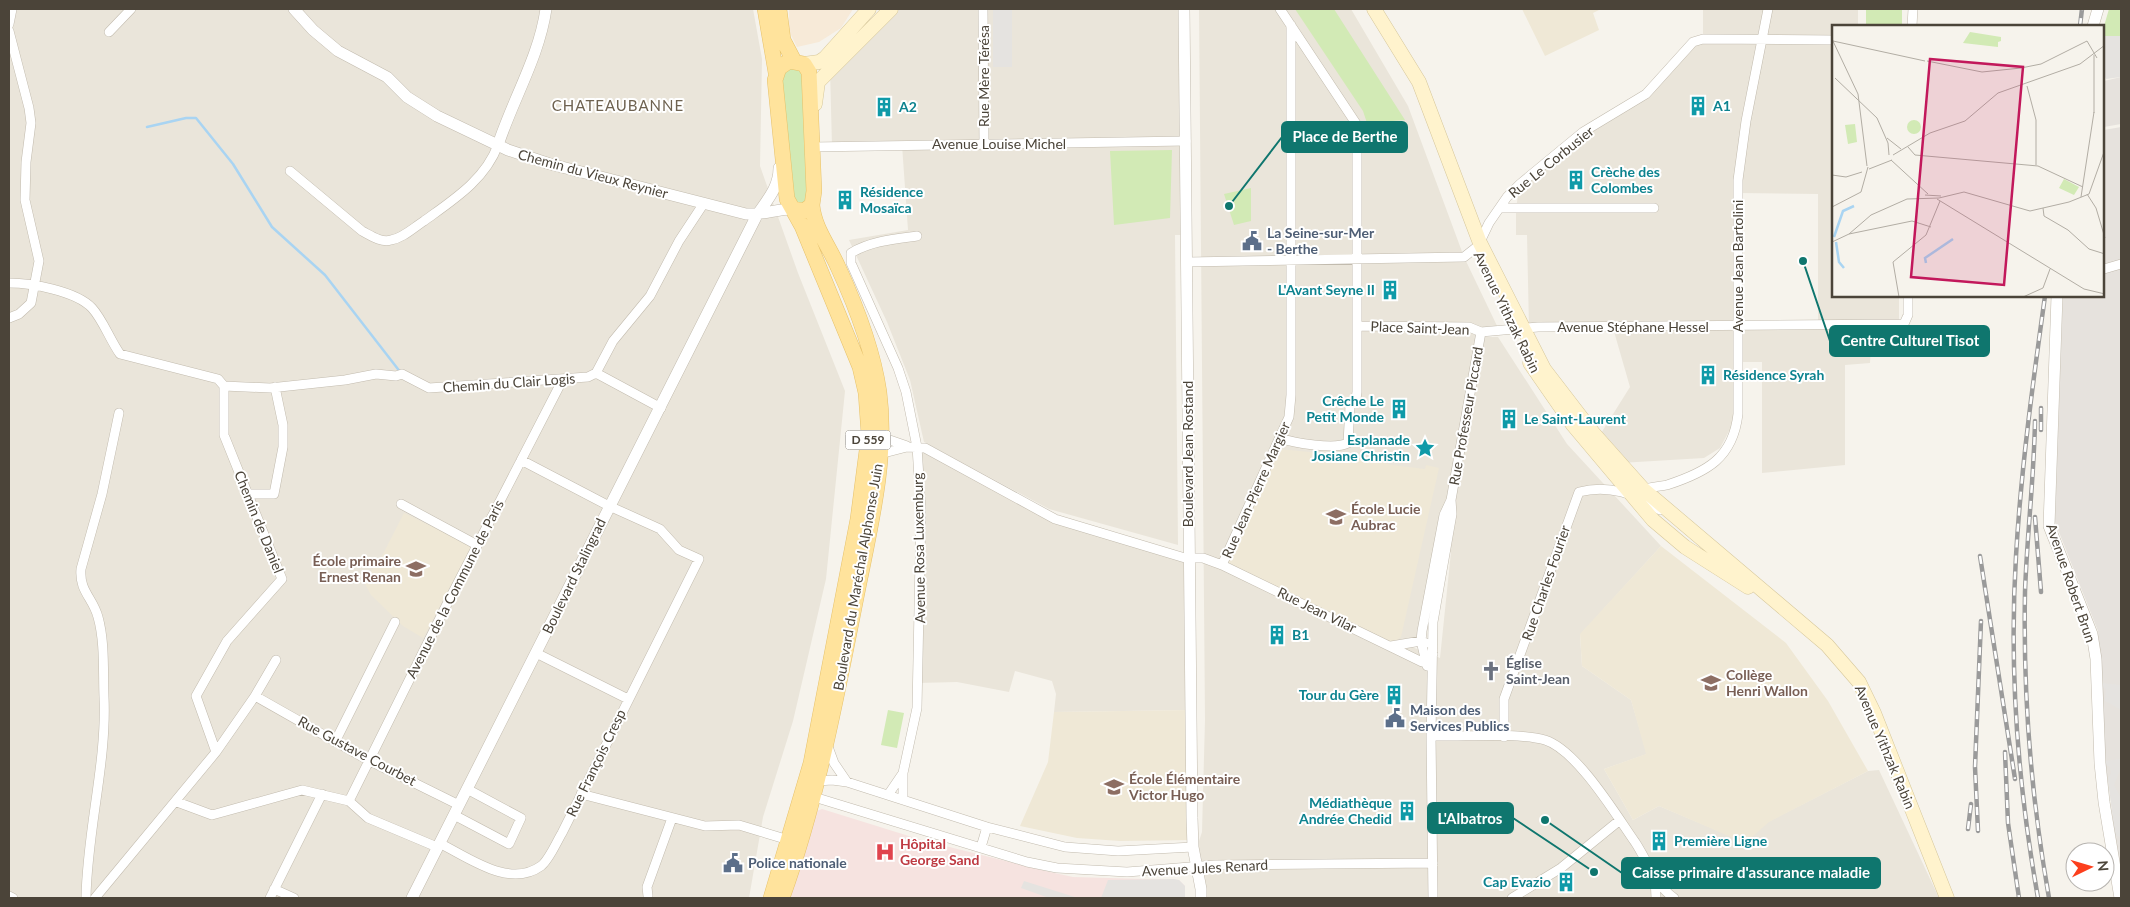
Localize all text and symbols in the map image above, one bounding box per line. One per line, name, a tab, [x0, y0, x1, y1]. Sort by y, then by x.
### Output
street label: Rue Mère Térésa	[975, 25, 992, 127]
inset map	[1832, 25, 2105, 298]
building icon: A1	[1687, 95, 1709, 117]
district label: CHATEAUBANNE	[552, 96, 684, 114]
building icon: A2	[873, 96, 895, 118]
place label: A1	[1712, 97, 1731, 114]
place label: A2	[898, 98, 917, 115]
callout: Place de Berthe	[1282, 122, 1407, 152]
street label: Rue Le Corbusier	[1505, 122, 1597, 201]
text: Place de Berthe	[1293, 127, 1397, 145]
street label: Avenue Louise Michel	[932, 135, 1066, 152]
street label: Chemin du Vieux Reynier	[516, 145, 670, 202]
place label: Crèche des Colombes	[1591, 163, 1660, 196]
building icon: Crèche des Colombes	[1565, 169, 1587, 191]
place label: Résidence Mosaïca	[860, 183, 924, 216]
building icon: Résidence Mosaïca	[834, 189, 856, 211]
street label: Avenue Jean Bartolini	[1729, 200, 1746, 332]
place label: La Seine-sur-Mer - Berthe	[1267, 224, 1375, 257]
public building icon: La Seine-sur-Mer - Berthe	[1241, 230, 1263, 252]
street label: Avenue Yithzak Rabin	[1471, 248, 1544, 375]
building icon: L'Avant Seyne II	[1379, 279, 1401, 301]
place label: L'Avant Seyne II	[1278, 281, 1375, 298]
street label: Place Saint-Jean	[1370, 317, 1470, 338]
street label: Avenue Stéphane Hessel	[1557, 318, 1709, 335]
callout: Centre Culturel Tisot	[1830, 326, 1989, 356]
text: Centre Culturel Tisot	[1841, 331, 1980, 349]
street label: Rue Professeur Piccard	[1445, 345, 1486, 487]
building icon: Résidence Syrah	[1697, 364, 1719, 386]
place label: Résidence Syrah	[1723, 366, 1824, 383]
street label: Chemin du Clair Logis	[442, 369, 576, 396]
street label: Boulevard Jean Rostand	[1179, 381, 1196, 527]
place label: Crêche Le Petit Monde	[1306, 392, 1385, 425]
building icon: Crêche Le Petit Monde	[1388, 398, 1410, 420]
building icon: Le Saint-Laurent	[1498, 408, 1520, 430]
place label: Le Saint-Laurent	[1524, 410, 1627, 427]
street label: Rue Jean-Pierre Margier	[1218, 419, 1293, 561]
road number: D 559	[846, 430, 890, 450]
place label: Esplanade Josiane Christin	[1312, 431, 1411, 464]
place icon: Esplanade Josiane Christin	[1414, 437, 1436, 459]
street label: Boulevard du Maréchal Alphonse Juin	[829, 462, 886, 692]
street label: Chemin de Daniel	[231, 468, 288, 575]
street label: Avenue Rosa Luxemburg	[909, 472, 928, 624]
street label: Avenue de la Commune de Paris	[402, 497, 507, 681]
place label: École Lucie Aubrac	[1350, 500, 1421, 533]
school or university icon: École Lucie Aubrac	[1325, 506, 1347, 528]
street label: Boulevard Stalingrad	[538, 515, 609, 636]
street label: Avenue Robert Brun	[2043, 521, 2100, 645]
street label: Rue Charles Fourier	[1518, 523, 1573, 643]
place label: École primaire Ernest Renan	[313, 552, 402, 585]
school or university icon: École primaire Ernest Renan	[405, 558, 427, 580]
street label: Rue Jean Vilar	[1275, 583, 1360, 636]
building icon: B1	[1266, 624, 1288, 646]
place label: B1	[1292, 626, 1309, 643]
place label: Église Saint-Jean	[1506, 654, 1570, 687]
church icon: Église Saint-Jean	[1480, 660, 1502, 682]
place label: Collège Henri Wallon	[1726, 666, 1808, 699]
school or university icon: Collège Henri Wallon	[1700, 672, 1722, 694]
street label: Avenue Yithzak Rabin	[1852, 682, 1919, 811]
building icon: Tour du Gère	[1383, 684, 1405, 706]
place label: Tour du Gère	[1299, 686, 1380, 703]
place label: Maison des Services Publics	[1410, 701, 1509, 734]
street label: Rue François Cresp	[562, 706, 629, 819]
public building icon: Maison des Services Publics	[1384, 707, 1406, 729]
street label: Rue Gustave Courbet	[295, 712, 419, 789]
place label: École Élémentaire Victor Hugo	[1128, 770, 1241, 803]
school or university icon: École Élémentaire Victor Hugo	[1103, 776, 1125, 798]
place label: Médiathèque Andrée Chedid	[1298, 794, 1393, 827]
building icon: Médiathèque Andrée Chedid	[1396, 800, 1418, 822]
callout: L'Albatros	[1428, 803, 1513, 833]
text: L'Albatros	[1438, 809, 1503, 827]
building icon: Première Ligne	[1648, 830, 1670, 852]
place label: Première Ligne	[1674, 832, 1768, 849]
place label: Hôpital George Sand	[900, 835, 979, 868]
hospital icon: Hôpital George Sand	[874, 841, 896, 863]
north arrow	[2065, 842, 2115, 892]
public building icon: Police nationale	[722, 852, 744, 874]
place label: Police nationale	[748, 854, 847, 871]
street label: Avenue Jules Renard	[1141, 856, 1269, 879]
callout: Caisse primaire d'assurance maladie	[1622, 858, 1880, 888]
text: N	[2095, 860, 2112, 872]
text: Caisse primaire d'assurance maladie	[1632, 863, 1870, 881]
building icon: Cap Evazio	[1555, 871, 1577, 893]
place label: Cap Evazio	[1483, 873, 1551, 890]

